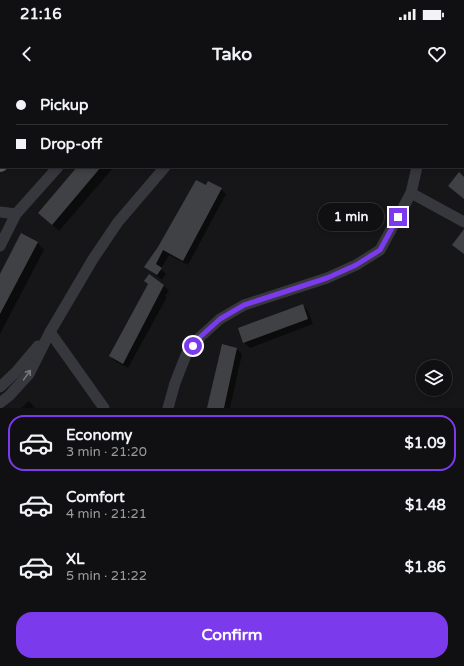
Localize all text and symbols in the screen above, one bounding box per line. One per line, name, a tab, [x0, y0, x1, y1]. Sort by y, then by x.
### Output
text: 21:16	[20, 5, 62, 23]
icon: back	[16, 43, 38, 65]
text: Tako	[212, 43, 252, 65]
icon: heart	[426, 43, 448, 65]
text: Pickup	[40, 96, 88, 114]
text: Drop-off	[40, 135, 102, 153]
callout: 1 min	[318, 203, 384, 231]
route end	[389, 208, 407, 226]
text: 1 min	[334, 209, 368, 225]
route start	[184, 337, 202, 355]
map controls	[416, 360, 452, 396]
button: layers	[416, 360, 452, 396]
one-way arrow	[23, 370, 31, 381]
icon: car	[18, 425, 54, 461]
text: Economy	[66, 426, 132, 444]
text: $1.09	[405, 434, 446, 452]
text: 3 min · 21:20	[66, 444, 147, 460]
icon: car	[18, 487, 54, 523]
text: Comfort	[66, 488, 125, 506]
text: $1.48	[405, 496, 446, 514]
text: 4 min · 21:21	[66, 506, 147, 522]
icon: car	[18, 549, 54, 585]
text: XL	[66, 550, 85, 568]
text: $1.86	[405, 558, 446, 576]
text: 5 min · 21:22	[66, 568, 147, 584]
button: Confirm	[16, 612, 448, 658]

